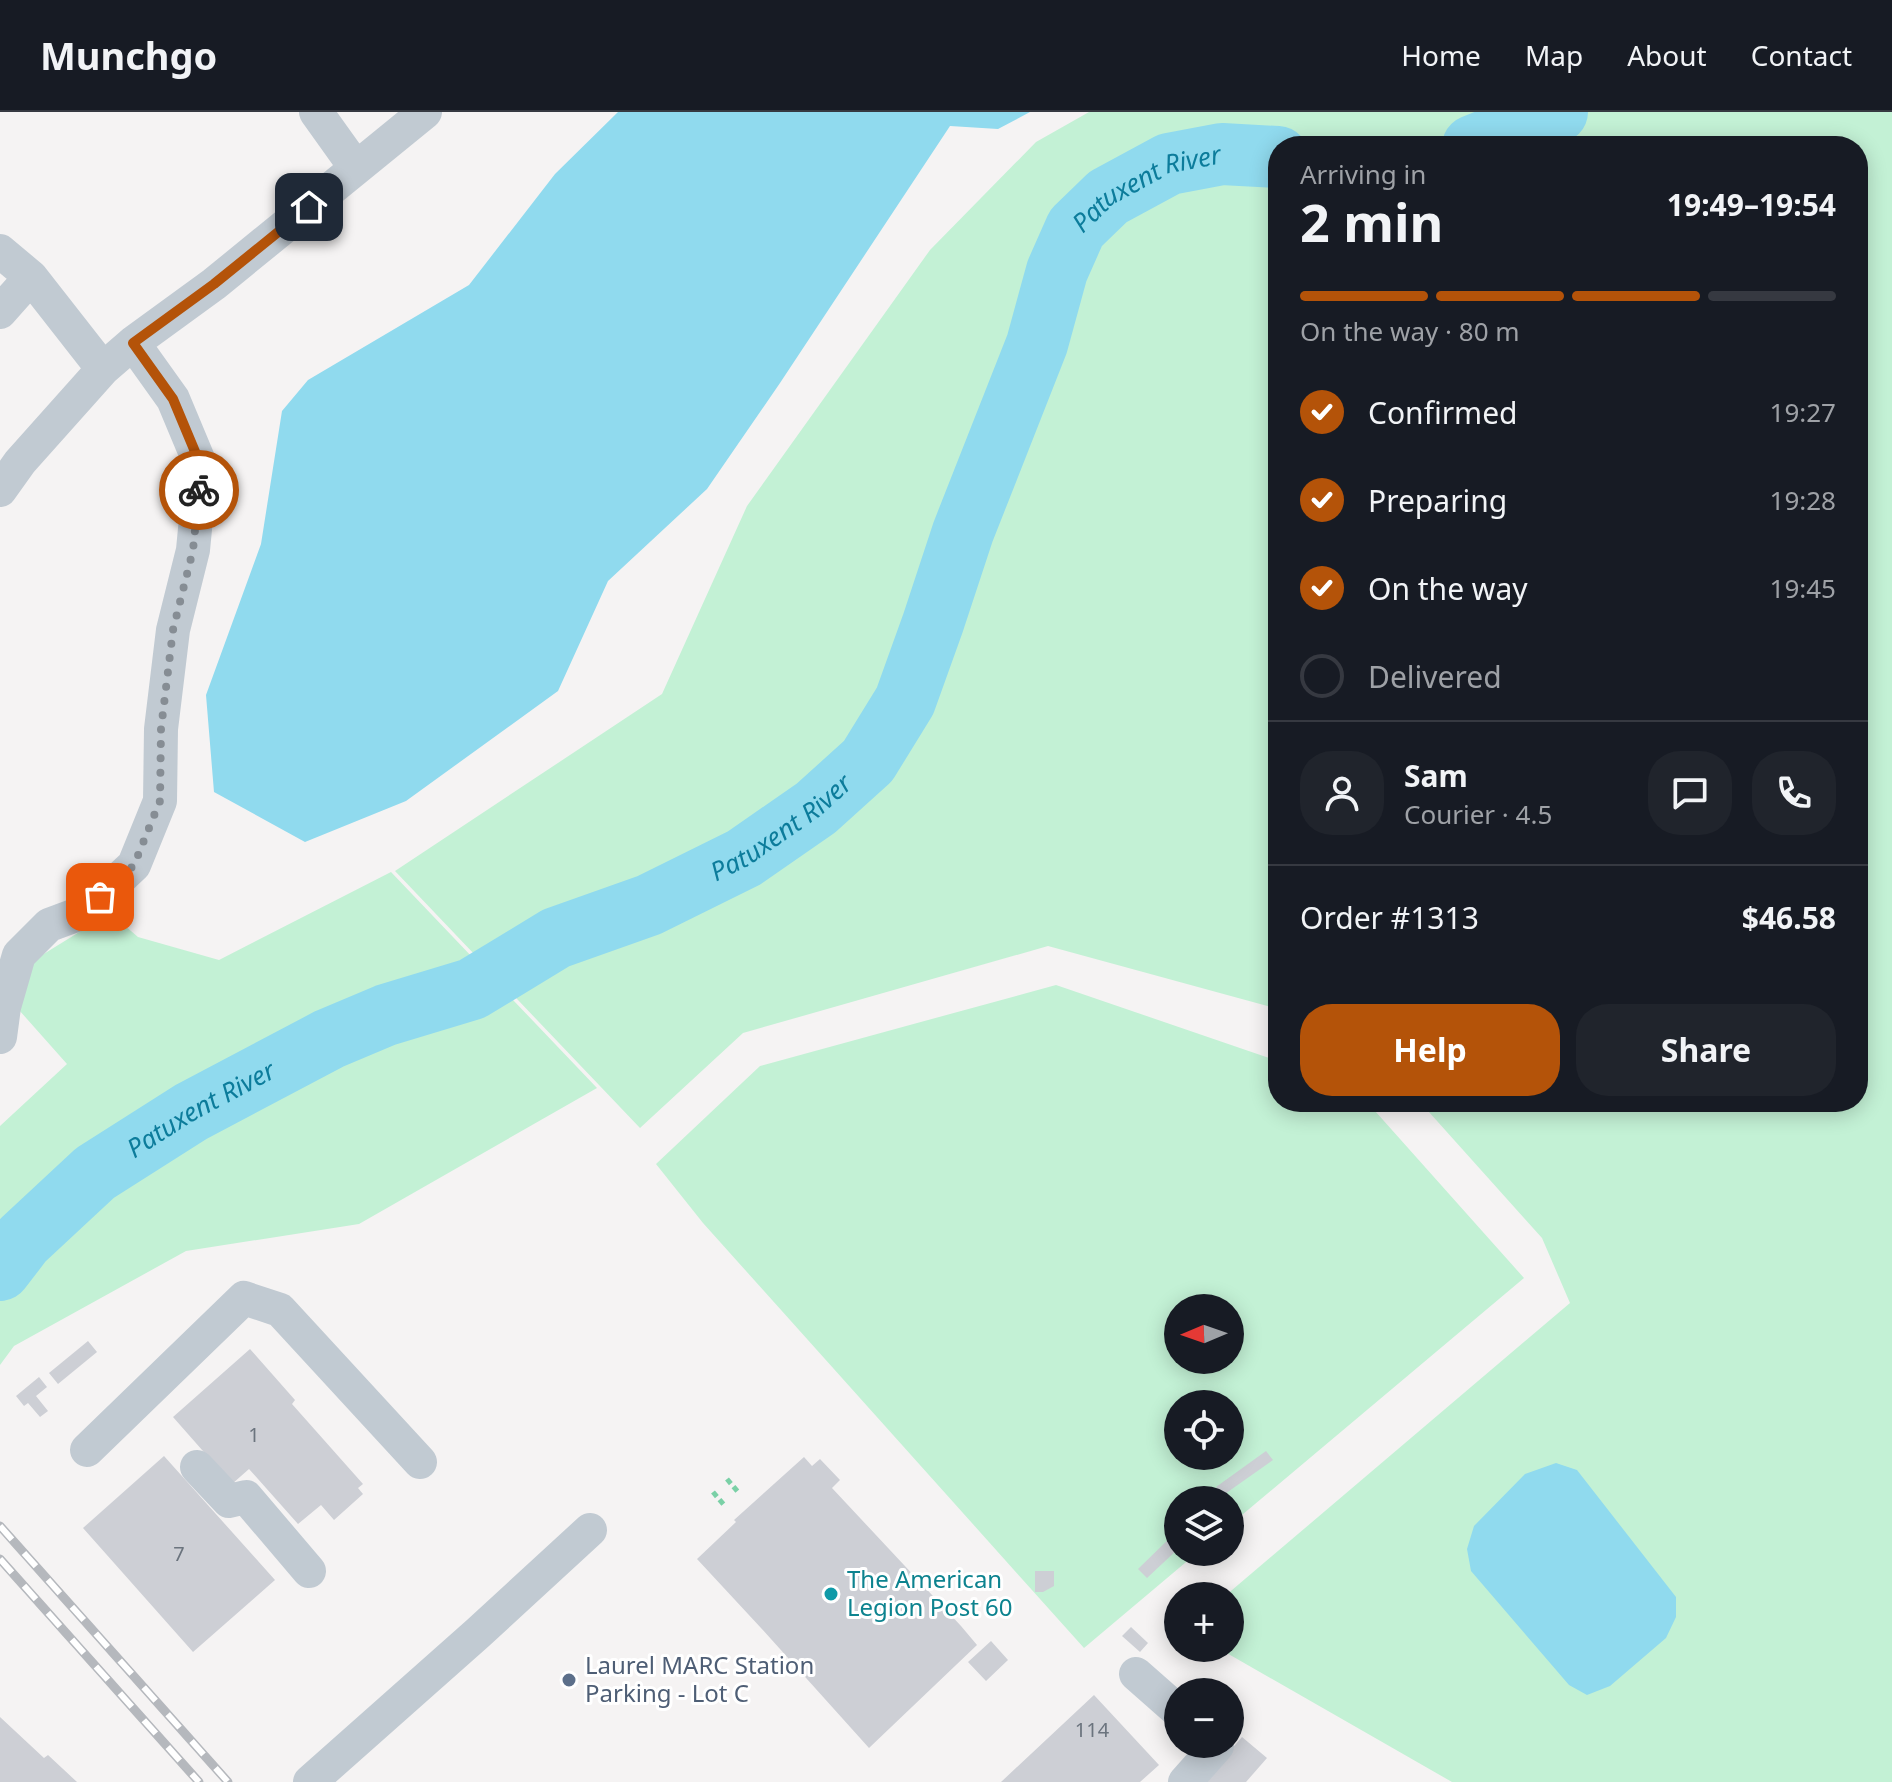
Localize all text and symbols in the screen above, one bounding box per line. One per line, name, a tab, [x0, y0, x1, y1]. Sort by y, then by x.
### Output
text: Munchgo	[40, 29, 217, 81]
text: Home	[1401, 36, 1481, 74]
text: Map	[1525, 36, 1583, 74]
text: About	[1627, 36, 1707, 74]
text: Contact	[1751, 36, 1852, 74]
water label: Patuxent River	[1063, 135, 1226, 240]
text: Arriving in	[1300, 156, 1426, 192]
pin	[275, 173, 343, 241]
text: 19:49–19:54	[1667, 184, 1836, 225]
icon: home	[287, 185, 331, 229]
text: 2 min	[1300, 186, 1443, 257]
text: On the way · 80 m	[1300, 313, 1520, 349]
icon: check	[1300, 390, 1344, 434]
text: Confirmed	[1368, 392, 1518, 433]
text: 19:27	[1770, 394, 1836, 430]
courier	[159, 450, 239, 530]
icon: bike	[177, 468, 221, 512]
icon: check	[1300, 478, 1344, 522]
text: Preparing	[1368, 480, 1507, 521]
text: 19:28	[1770, 482, 1836, 518]
icon: check	[1300, 566, 1344, 610]
text: On the way	[1368, 568, 1528, 609]
text: 19:45	[1770, 570, 1836, 606]
text: Delivered	[1368, 656, 1502, 697]
button: person	[1300, 751, 1384, 835]
button: chat	[1648, 751, 1732, 835]
button: phone	[1752, 751, 1836, 835]
text: Sam	[1404, 755, 1468, 796]
water label: Patuxent River	[704, 764, 860, 889]
text: Courier · 4.5	[1404, 796, 1552, 832]
pin	[66, 863, 134, 931]
icon: bag	[78, 875, 122, 919]
text: Order #1313	[1300, 897, 1479, 938]
text: $46.58	[1742, 897, 1836, 938]
button: Help	[1300, 1004, 1560, 1096]
button: Share	[1576, 1004, 1836, 1096]
water label: Patuxent River	[119, 1051, 283, 1165]
north arrow	[1164, 1294, 1244, 1374]
map controls	[1164, 1294, 1244, 1758]
button: locate	[1164, 1390, 1244, 1470]
house number: 1	[248, 1421, 260, 1448]
button: layers	[1164, 1486, 1244, 1566]
house number: 7	[173, 1540, 185, 1567]
place label: The American Legion Post 60	[847, 1562, 1013, 1623]
button: +	[1164, 1582, 1244, 1662]
marker: The American Legion Post 60	[822, 1585, 840, 1603]
place label: Laurel MARC Station Parking - Lot C	[585, 1648, 814, 1709]
marker: Laurel MARC Station Parking - Lot C	[560, 1671, 578, 1689]
button: −	[1164, 1678, 1244, 1758]
house number: 114	[1075, 1716, 1110, 1743]

